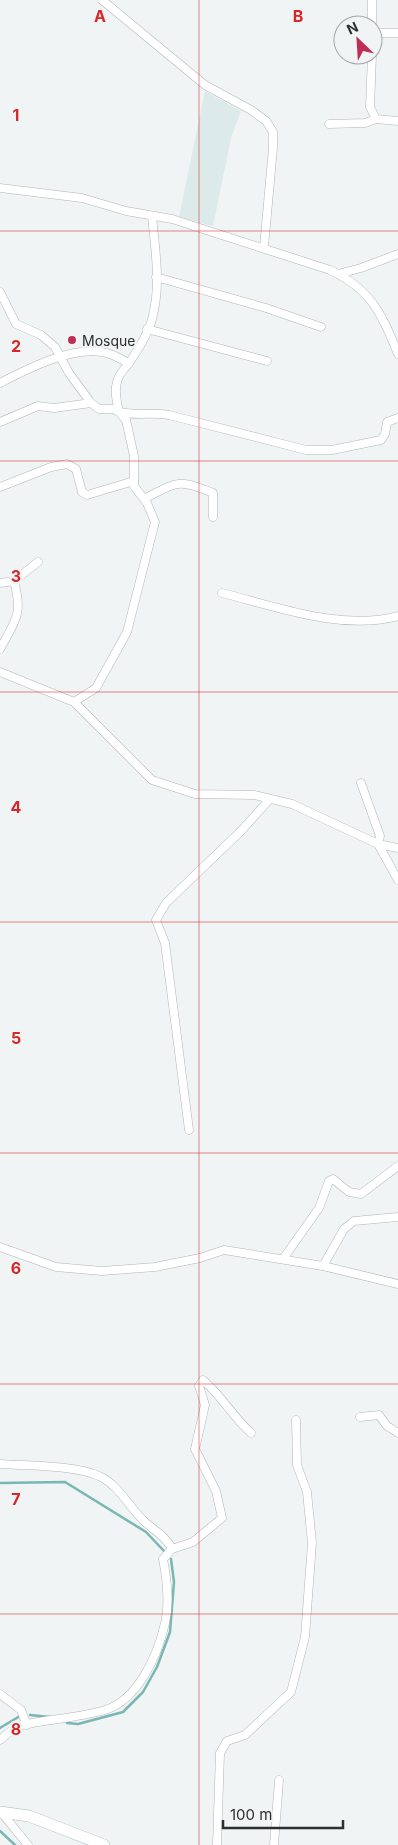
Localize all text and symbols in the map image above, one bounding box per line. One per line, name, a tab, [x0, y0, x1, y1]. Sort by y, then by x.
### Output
text: A	[94, 6, 106, 26]
text: B	[293, 6, 303, 26]
north arrow	[333, 15, 383, 65]
text: N	[344, 18, 361, 38]
text: 1	[13, 105, 19, 125]
place label: Mosque	[82, 332, 135, 349]
marker: Mosque	[66, 334, 78, 346]
text: 2	[11, 336, 21, 356]
text: 3	[11, 566, 21, 586]
text: 4	[11, 797, 22, 817]
text: 5	[11, 1028, 21, 1048]
text: 6	[11, 1258, 21, 1278]
text: 7	[11, 1489, 21, 1509]
text: 8	[11, 1719, 21, 1739]
scale bar	[223, 1798, 343, 1830]
text: 100 m	[230, 1805, 272, 1824]

